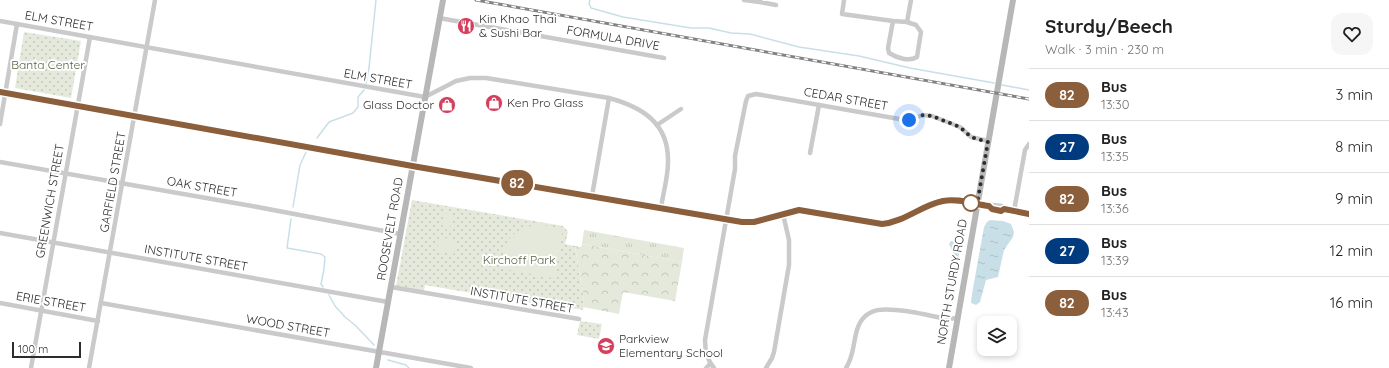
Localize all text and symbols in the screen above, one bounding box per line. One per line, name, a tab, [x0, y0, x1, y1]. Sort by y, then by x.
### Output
street label: ELM STREET	[24, 7, 95, 34]
place label: Kin Khao Thai & Sushi Bar	[479, 11, 557, 40]
button: heart	[1331, 13, 1373, 55]
text: Sturdy/Beech	[1045, 14, 1173, 38]
restaurant icon: Kin Khao Thai & Sushi Bar	[456, 16, 476, 36]
street label: FORMULA DRIVE	[565, 22, 661, 53]
text: Walk · 3 min · 230 m	[1045, 41, 1164, 57]
park label: Banta Center	[11, 57, 85, 72]
street label: ELM STREET	[343, 65, 414, 92]
text: Bus	[1101, 77, 1127, 96]
street label: CEDAR STREET	[803, 84, 889, 113]
text: 3 min	[1335, 85, 1373, 104]
text: 82	[1059, 86, 1075, 104]
shop icon: Ken Pro Glass	[484, 93, 504, 113]
shop icon: Glass Doctor	[437, 95, 457, 115]
place label: Ken Pro Glass	[507, 95, 584, 110]
text: 13:30	[1101, 96, 1130, 112]
place label: Glass Doctor	[363, 97, 434, 112]
your location	[899, 110, 919, 130]
text: Bus	[1101, 129, 1127, 148]
street label: GARFIELD STREET	[96, 130, 129, 233]
text: 8 min	[1335, 137, 1373, 156]
text: 27	[1059, 138, 1075, 156]
street label: GREENWICH STREET	[32, 142, 67, 259]
text: 13:35	[1101, 148, 1129, 164]
line badge: 82	[499, 170, 535, 196]
street label: OAK STREET	[166, 173, 238, 200]
text: 82	[509, 174, 525, 192]
street label: ROOSEVELT ROAD	[373, 176, 406, 282]
text: Bus	[1101, 181, 1127, 200]
text: 9 min	[1335, 189, 1373, 208]
text: 82	[1059, 190, 1075, 208]
unlabelled marker	[962, 194, 980, 212]
text: 13:36	[1101, 200, 1129, 216]
street label: NORTH STURDY ROAD	[933, 218, 970, 346]
text: Bus	[1101, 233, 1127, 252]
street label: INSTITUTE STREET	[143, 241, 249, 274]
text: 12 min	[1329, 241, 1373, 260]
text: 27	[1059, 242, 1075, 260]
park label: Kirchoff Park	[483, 252, 555, 267]
text: 13:39	[1101, 252, 1129, 268]
street label: INSTITUTE STREET	[469, 283, 575, 316]
text: Bus	[1101, 285, 1127, 304]
street label: ERIE STREET	[15, 288, 87, 315]
text: 16 min	[1330, 293, 1373, 312]
text: 82	[1059, 294, 1075, 312]
text: 13:43	[1101, 304, 1129, 320]
street label: WOOD STREET	[245, 311, 331, 340]
map controls	[977, 316, 1017, 356]
button: layers	[977, 316, 1017, 356]
place label: Parkview Elementary School	[619, 331, 723, 360]
school or university icon: Parkview Elementary School	[596, 336, 616, 356]
scale bar	[12, 340, 81, 359]
text: 100 m	[18, 342, 48, 356]

